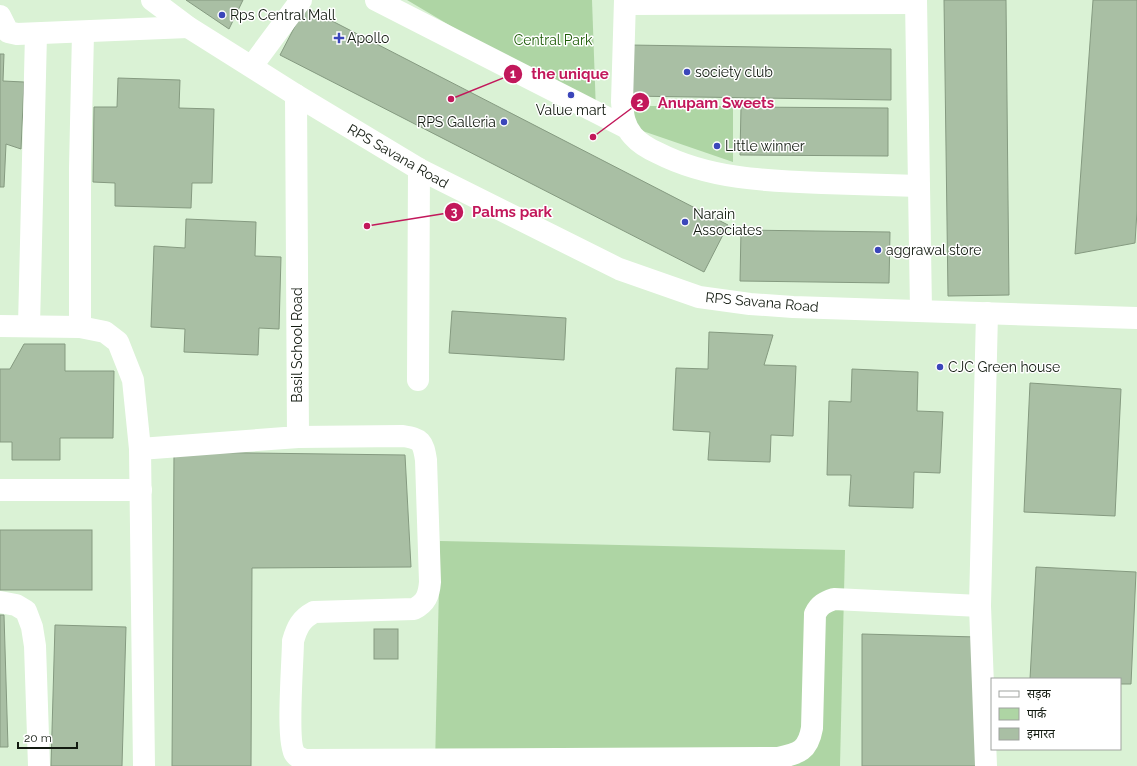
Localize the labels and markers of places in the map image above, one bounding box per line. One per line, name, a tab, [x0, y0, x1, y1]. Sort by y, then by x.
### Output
place label: Rps Central Mall	[230, 7, 336, 23]
marker: Rps Central Mall	[217, 10, 227, 20]
place label: Apollo	[347, 30, 389, 46]
marker: Apollo	[334, 33, 344, 43]
callout: the unique	[503, 60, 616, 87]
place label: society club	[695, 64, 773, 80]
marker: society club	[682, 67, 692, 77]
callout: Anupam Sweets	[630, 89, 782, 116]
marker: Value mart	[566, 90, 576, 100]
place label: Value mart	[536, 102, 607, 118]
place label: RPS Galleria	[417, 114, 496, 130]
marker: RPS Galleria	[499, 117, 509, 127]
place label: Little winner	[725, 138, 805, 154]
marker: Little winner	[712, 141, 722, 151]
callout: Palms park	[444, 199, 560, 226]
place label: Narain Associates	[693, 206, 762, 238]
marker: Narain Associates	[680, 217, 690, 227]
place label: aggrawal store	[886, 242, 982, 258]
marker: aggrawal store	[873, 245, 883, 255]
place label: CJC Green house	[948, 359, 1060, 375]
marker: CJC Green house	[935, 362, 945, 372]

